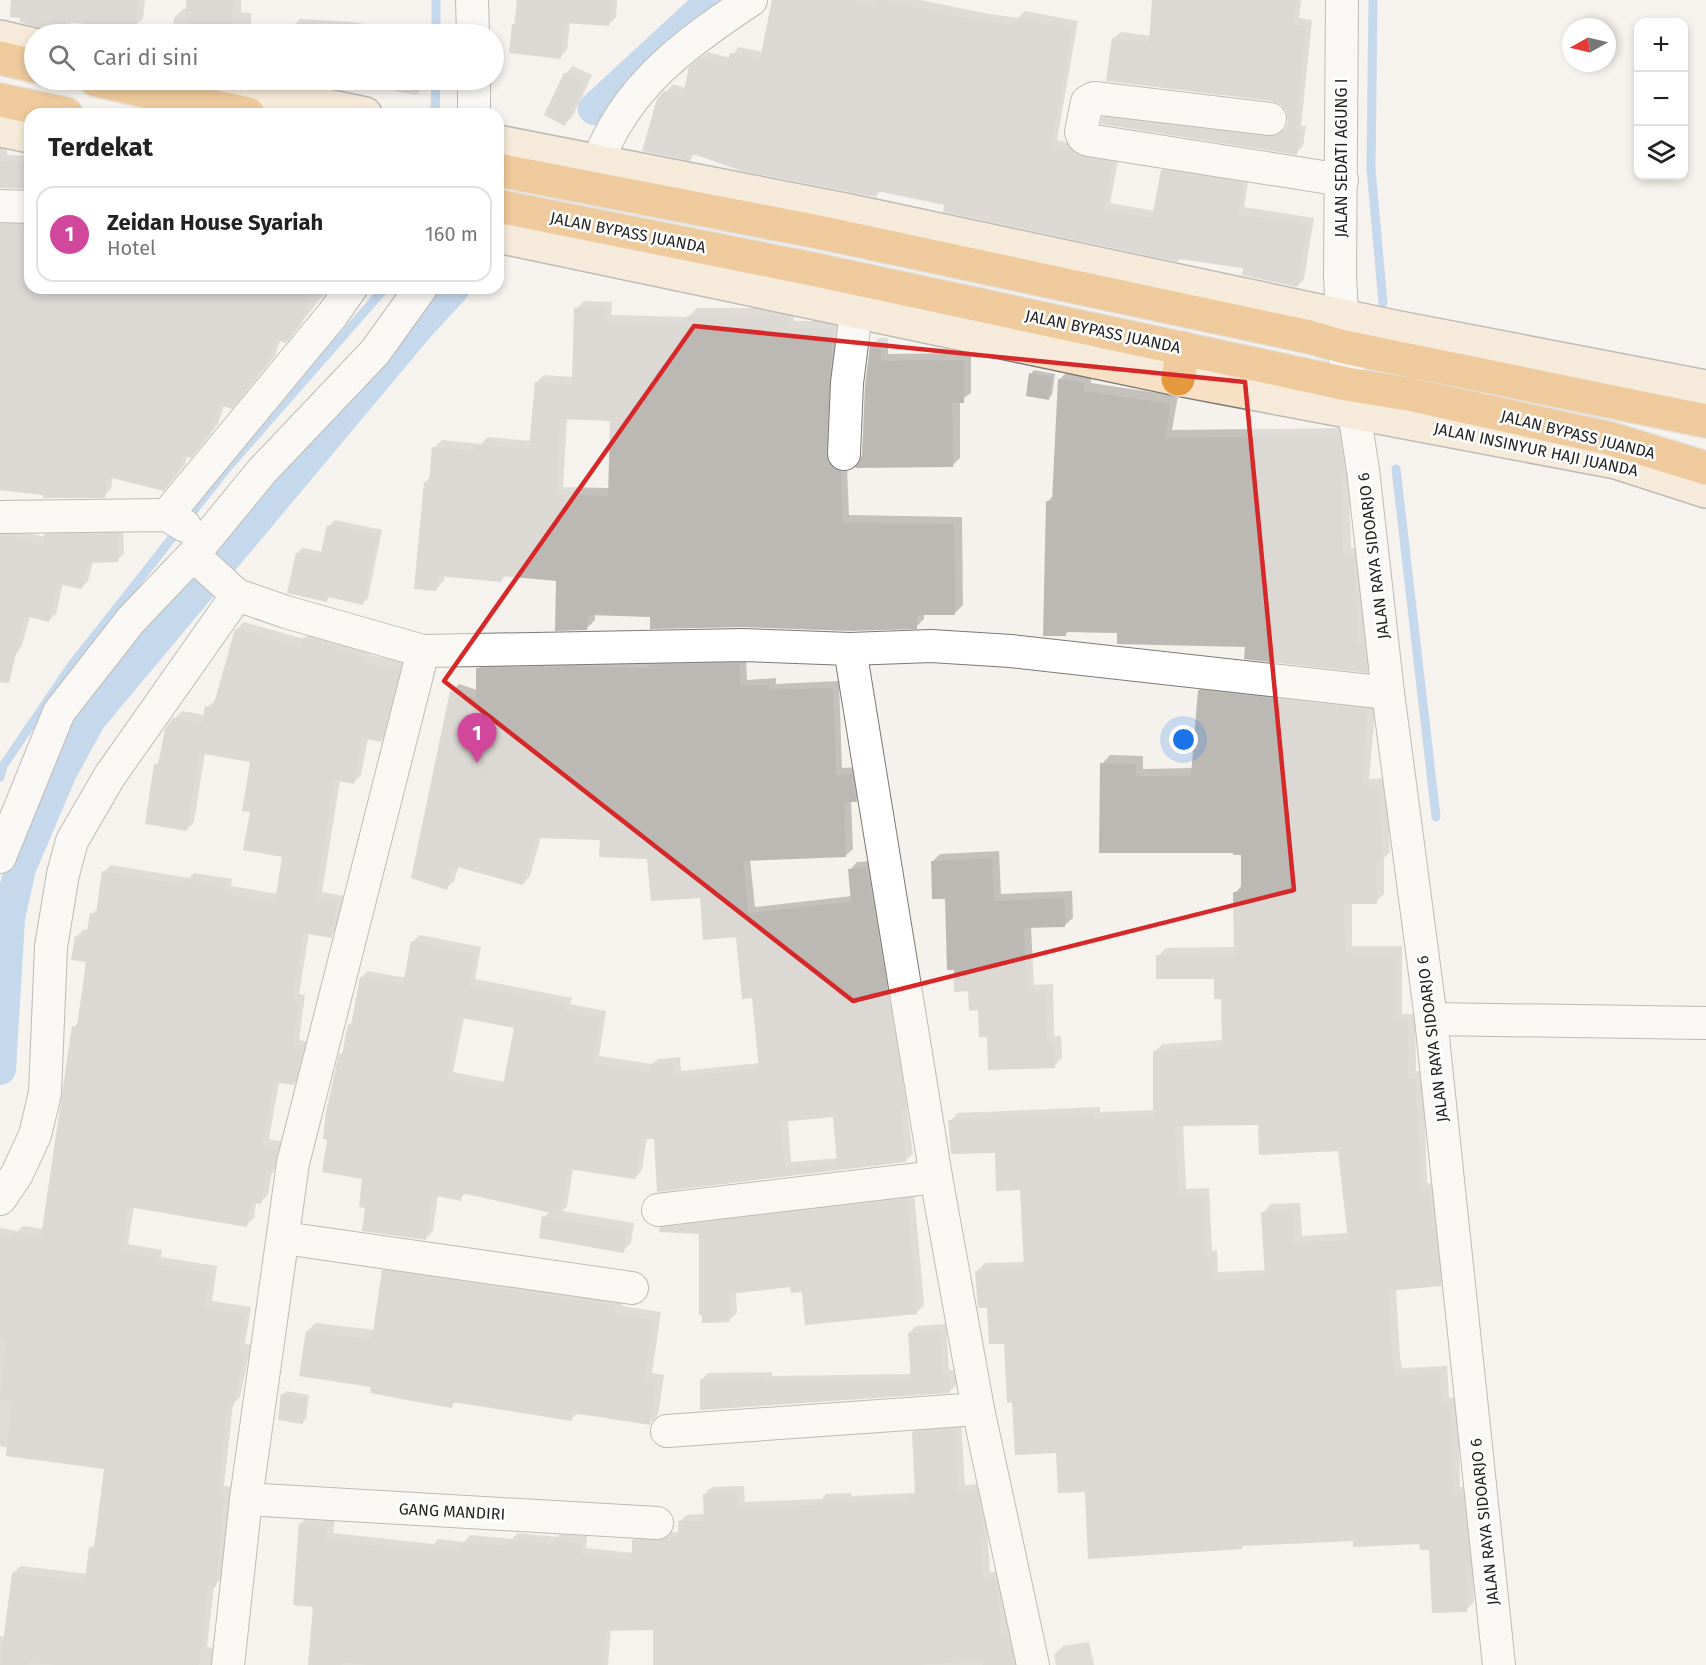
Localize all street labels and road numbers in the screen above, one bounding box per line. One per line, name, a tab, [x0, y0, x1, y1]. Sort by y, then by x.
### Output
street label: JALAN SEDATI AGUNG I	[1332, 78, 1351, 238]
street label: JALAN BYPASS JUANDA	[548, 208, 708, 257]
street label: JALAN BYPASS JUANDA	[1024, 306, 1183, 357]
street label: JALAN BYPASS JUANDA	[1499, 406, 1658, 463]
street label: JALAN INSINYUR HAJI JUANDA	[1432, 419, 1641, 481]
street label: JALAN RAYA SIDOARJO 6	[1354, 471, 1393, 640]
street label: JALAN RAYA SIDOARJO 6	[1413, 954, 1452, 1123]
street label: JALAN RAYA SIDOARJO 6	[1466, 1437, 1503, 1606]
street label: GANG MANDIRI	[398, 1499, 506, 1524]

